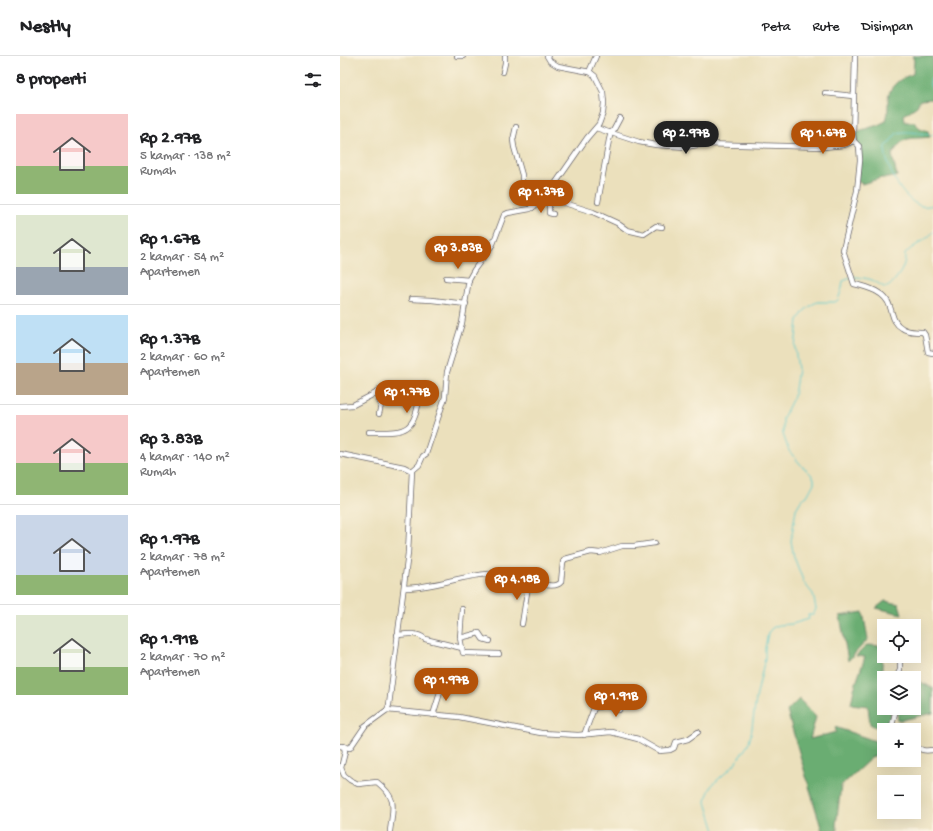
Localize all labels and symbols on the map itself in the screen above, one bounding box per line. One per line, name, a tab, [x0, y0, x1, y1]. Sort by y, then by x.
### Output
pin: Rp 2.97B	[645, 121, 727, 155]
pin: Rp 1.67B	[782, 121, 864, 155]
pin: Rp 1.37B	[500, 180, 582, 214]
pin: Rp 3.83B	[417, 236, 499, 270]
pin: Rp 1.77B	[366, 380, 448, 414]
pin: Rp 4.18B	[476, 567, 558, 601]
pin: Rp 1.97B	[405, 668, 487, 702]
pin: Rp 1.91B	[575, 684, 657, 718]

